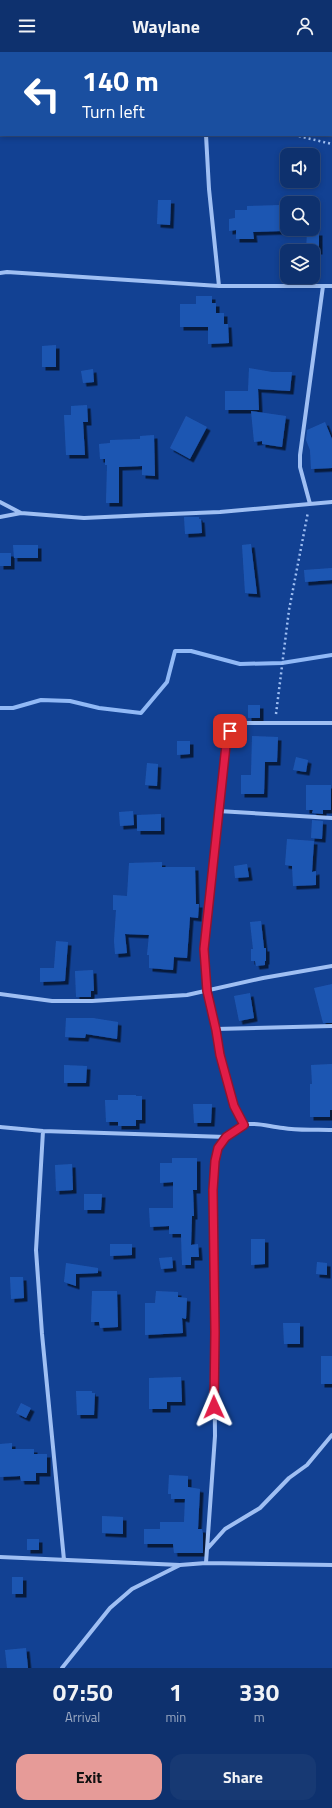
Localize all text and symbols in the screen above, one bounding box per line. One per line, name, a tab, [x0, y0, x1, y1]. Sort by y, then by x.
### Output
text: Waylane	[132, 13, 200, 40]
icon: menu	[16, 15, 38, 37]
icon: person	[294, 15, 316, 37]
text: 140 m	[82, 59, 159, 102]
icon: left	[16, 68, 68, 120]
text: Turn left	[82, 98, 145, 125]
map controls	[280, 148, 320, 284]
button: sound	[280, 148, 320, 188]
button: search	[280, 196, 320, 236]
button: layers	[280, 244, 320, 284]
pin	[213, 714, 247, 748]
icon: arrive	[219, 720, 241, 742]
position arrow	[193, 1386, 235, 1428]
text: 07:50	[53, 1674, 113, 1710]
text: 1	[169, 1674, 183, 1710]
text: 330	[239, 1674, 279, 1710]
text: Arrival	[65, 1707, 100, 1727]
text: min	[165, 1707, 186, 1727]
text: m	[254, 1707, 265, 1727]
button: Exit	[16, 1754, 162, 1800]
button: Share	[170, 1754, 316, 1800]

